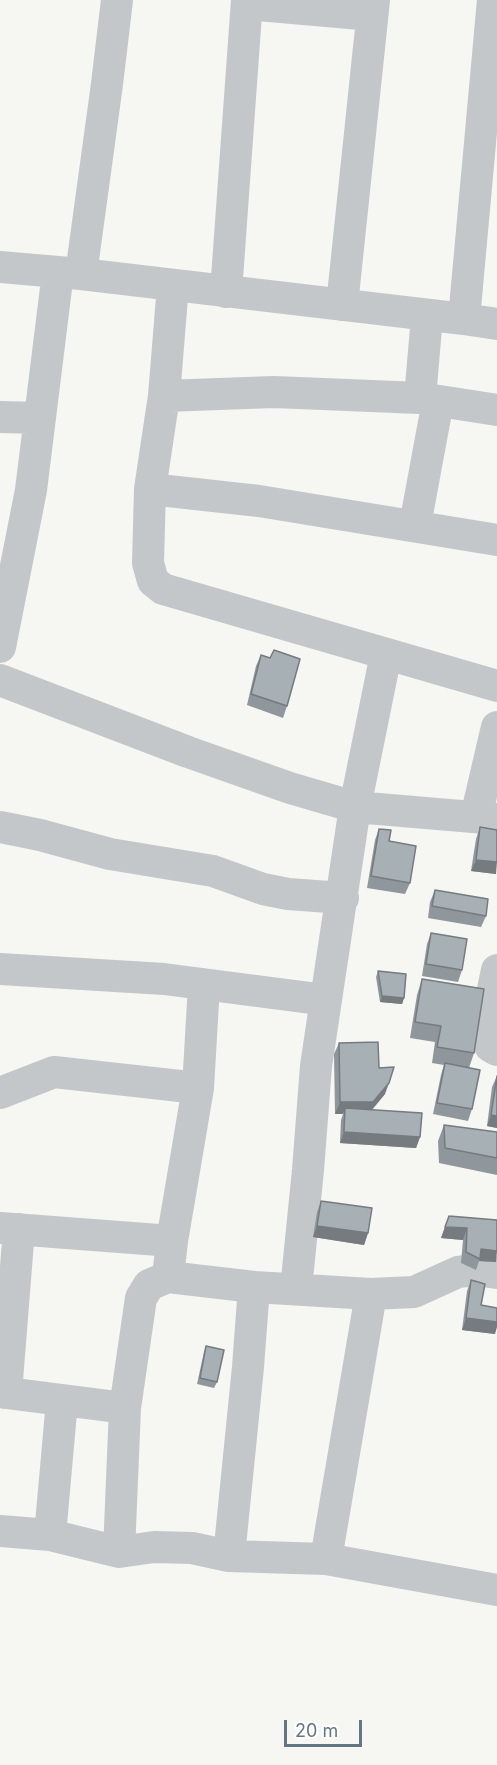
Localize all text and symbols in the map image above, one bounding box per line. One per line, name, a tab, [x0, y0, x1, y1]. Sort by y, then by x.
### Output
scale bar	[287, 1708, 365, 1746]
text: 20 m	[295, 1720, 338, 1741]

